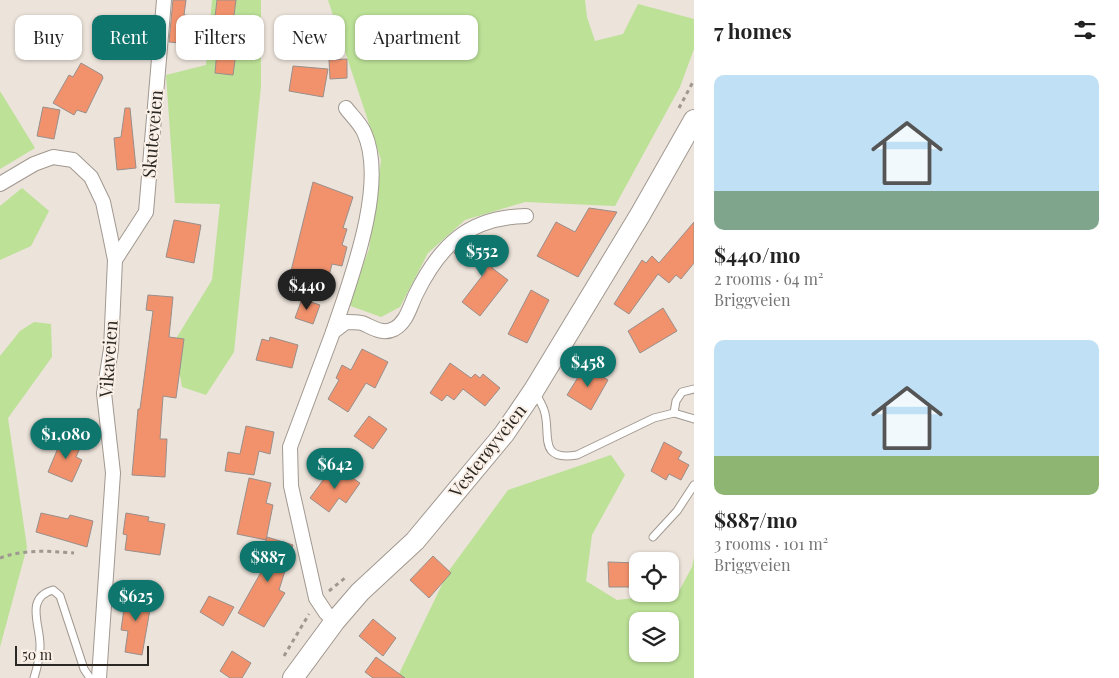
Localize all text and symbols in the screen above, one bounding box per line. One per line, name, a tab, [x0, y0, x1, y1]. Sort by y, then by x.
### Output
chip: Buy	[15, 15, 82, 60]
chip: Rent	[92, 15, 166, 60]
chip: Filters	[176, 15, 264, 60]
chip: New	[274, 15, 345, 60]
chip: Apartment	[355, 15, 478, 60]
text: 7 homes	[714, 16, 792, 44]
icon: filters	[1071, 16, 1099, 44]
street label: Skuteveien	[136, 89, 168, 179]
icon: home	[862, 108, 952, 198]
pin: $552	[452, 234, 512, 277]
text: $552	[466, 240, 498, 261]
text: $440/mo	[714, 240, 800, 268]
pin: $440	[277, 268, 337, 311]
text: 2 rooms · 64 m²	[714, 268, 823, 289]
text: $440	[289, 274, 325, 295]
text: Briggveien	[714, 289, 791, 310]
street label: Vikaveien	[93, 319, 123, 399]
pin: $458	[558, 346, 618, 388]
text: $458	[571, 351, 605, 372]
icon: home	[862, 373, 952, 463]
street label: Vesterøyveien	[443, 399, 531, 503]
pin: $1,080	[25, 418, 107, 460]
text: $1,080	[41, 423, 91, 444]
pin: $642	[305, 448, 365, 490]
text: $642	[318, 453, 352, 474]
text: $887/mo	[714, 505, 797, 533]
text: 3 rooms · 101 m²	[714, 533, 828, 554]
pin: $887	[238, 540, 298, 583]
text: $887	[251, 546, 285, 567]
map controls	[629, 552, 679, 662]
button: locate	[629, 552, 679, 602]
text: Briggveien	[714, 554, 791, 575]
pin: $625	[106, 580, 166, 622]
text: $625	[119, 585, 153, 606]
button: layers	[629, 612, 679, 662]
scale bar	[15, 643, 149, 666]
text: 50 m	[22, 645, 52, 664]

